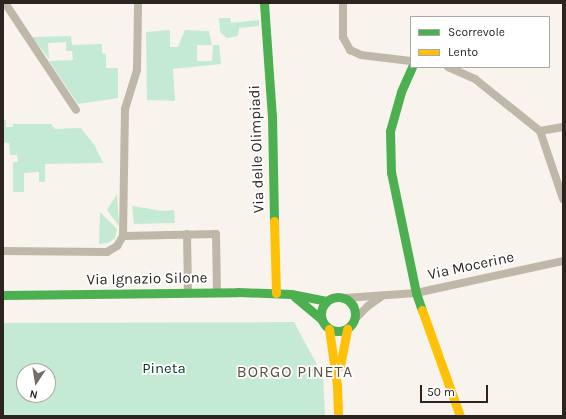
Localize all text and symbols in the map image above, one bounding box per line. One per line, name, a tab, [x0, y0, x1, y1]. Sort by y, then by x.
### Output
legend	[410, 16, 550, 68]
text: Scorrevole	[448, 25, 505, 39]
text: Lento	[448, 45, 478, 59]
street label: Via delle Olimpiadi	[246, 85, 268, 213]
street label: Via Mocerine	[426, 248, 516, 284]
street label: Via Ignazio Silone	[86, 269, 208, 289]
park label: Pineta	[142, 360, 186, 378]
district label: BORGO PINETA	[237, 362, 353, 382]
north arrow	[16, 363, 56, 403]
scale bar	[422, 377, 490, 403]
text: 50 m	[427, 385, 455, 399]
text: N	[28, 387, 39, 401]

